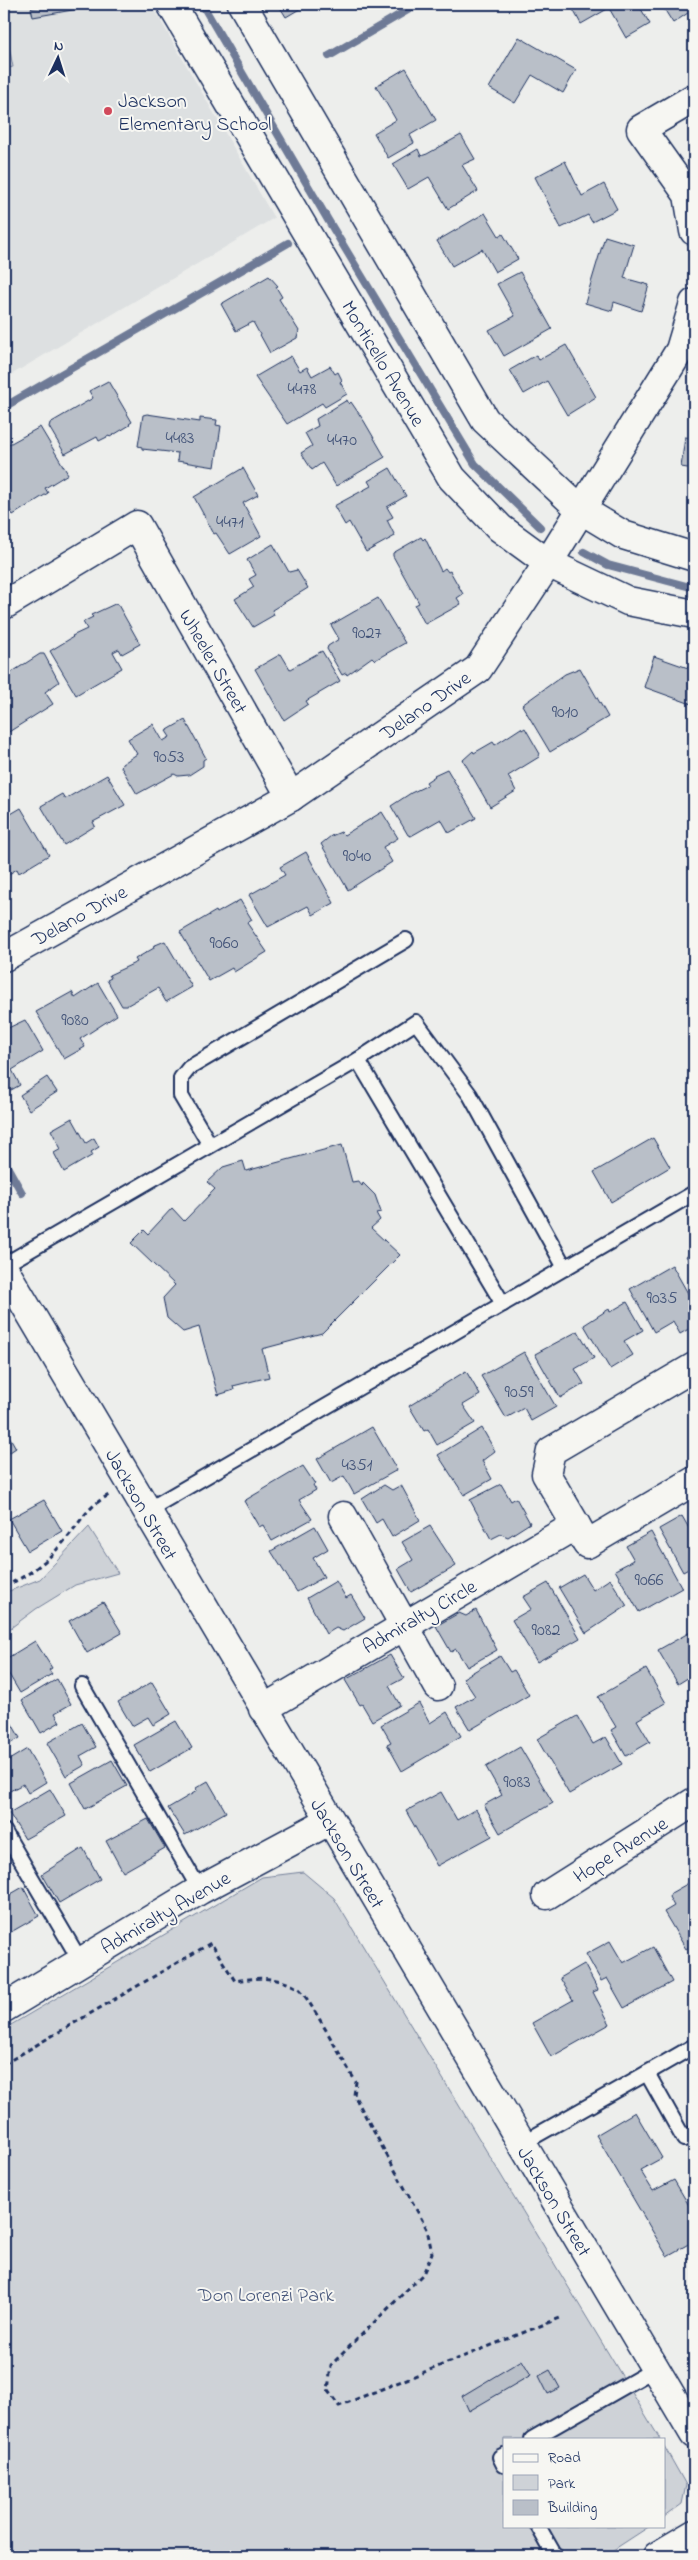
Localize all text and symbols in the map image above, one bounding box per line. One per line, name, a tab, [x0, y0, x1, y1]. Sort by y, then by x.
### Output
north arrow	[32, 32, 82, 82]
text: N	[53, 36, 64, 57]
place label: Jackson Elementary School	[118, 88, 271, 140]
marker: Jackson Elementary School	[102, 105, 114, 117]
street label: Monticello Avenue	[333, 296, 431, 433]
house number: 4478	[288, 377, 317, 403]
house number: 4483	[165, 426, 195, 452]
house number: 4470	[327, 428, 357, 454]
house number: 4471	[216, 510, 244, 536]
street label: Wheeler Street	[170, 604, 254, 720]
house number: 9027	[352, 621, 382, 647]
street label: Delano Drive	[374, 665, 478, 750]
house number: 9010	[552, 700, 579, 726]
house number: 9053	[154, 745, 184, 771]
house number: 9040	[343, 844, 371, 870]
street label: Delano Drive	[26, 879, 133, 956]
house number: 9060	[210, 931, 239, 957]
house number: 9080	[61, 1008, 89, 1034]
house number: 9035	[647, 1286, 677, 1312]
house number: 9059	[505, 1380, 534, 1406]
street label: Jackson Street	[96, 1444, 184, 1566]
house number: 4351	[342, 1453, 373, 1479]
house number: 9066	[634, 1568, 664, 1594]
street label: Admiralty Circle	[358, 1574, 483, 1663]
house number: 9082	[532, 1618, 560, 1644]
house number: 9083	[503, 1770, 531, 1796]
street label: Jackson Street	[301, 1794, 390, 1915]
street label: Hope Avenue	[568, 1811, 674, 1892]
street label: Admiralty Avenue	[96, 1865, 237, 1963]
street label: Jackson Street	[508, 2142, 597, 2263]
park label: Don Lorenzi Park	[197, 2282, 334, 2311]
legend	[503, 2438, 666, 2528]
text: Road	[548, 2447, 581, 2469]
text: Park	[548, 2473, 576, 2495]
text: Building	[547, 2497, 597, 2520]

